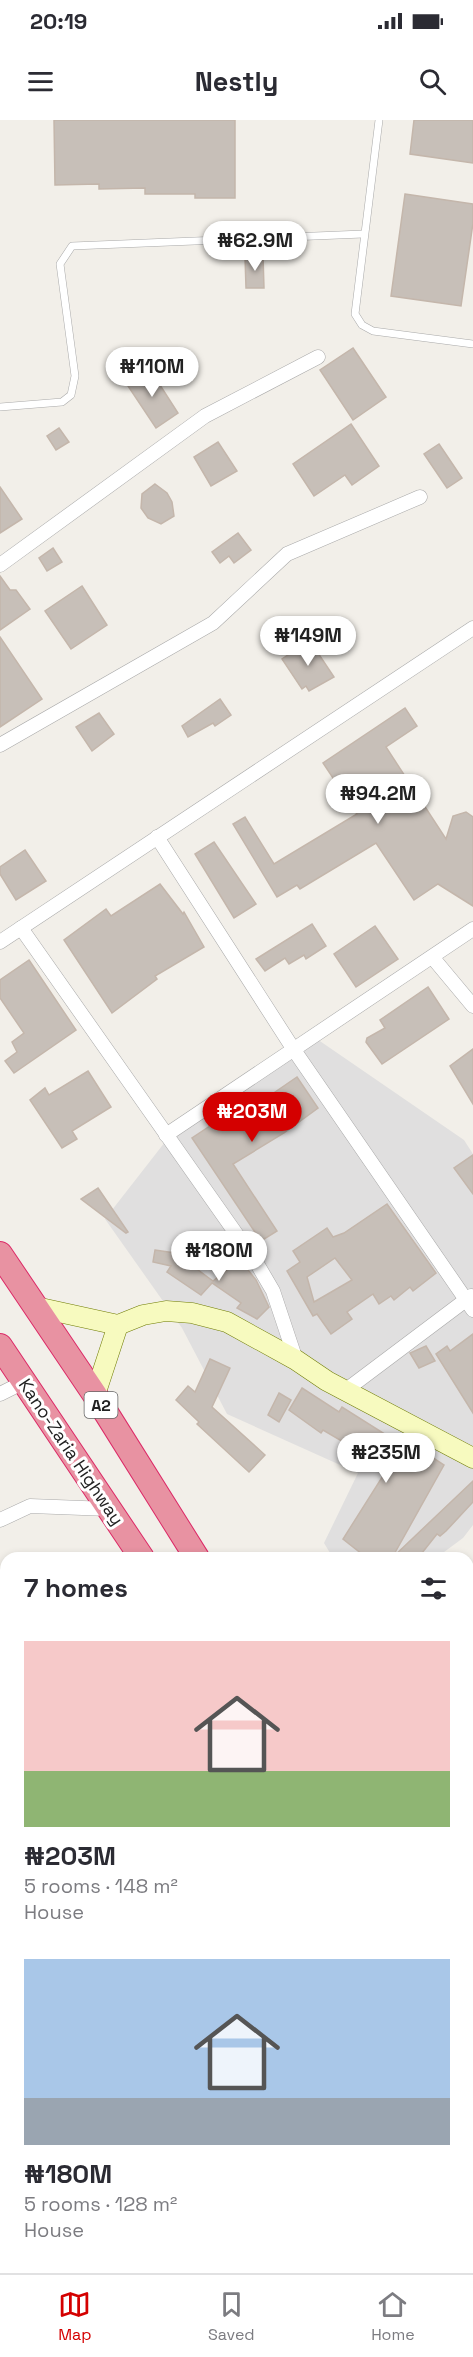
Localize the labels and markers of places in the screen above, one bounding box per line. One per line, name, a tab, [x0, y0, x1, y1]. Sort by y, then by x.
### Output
pin: ₦62.9M	[206, 221, 304, 272]
pin: ₦110M	[110, 347, 194, 398]
pin: ₦149M	[266, 616, 350, 667]
pin: ₦94.2M	[329, 774, 427, 825]
pin: ₦203M	[210, 1092, 294, 1143]
pin: ₦180M	[177, 1231, 261, 1282]
pin: ₦235M	[344, 1433, 428, 1484]

